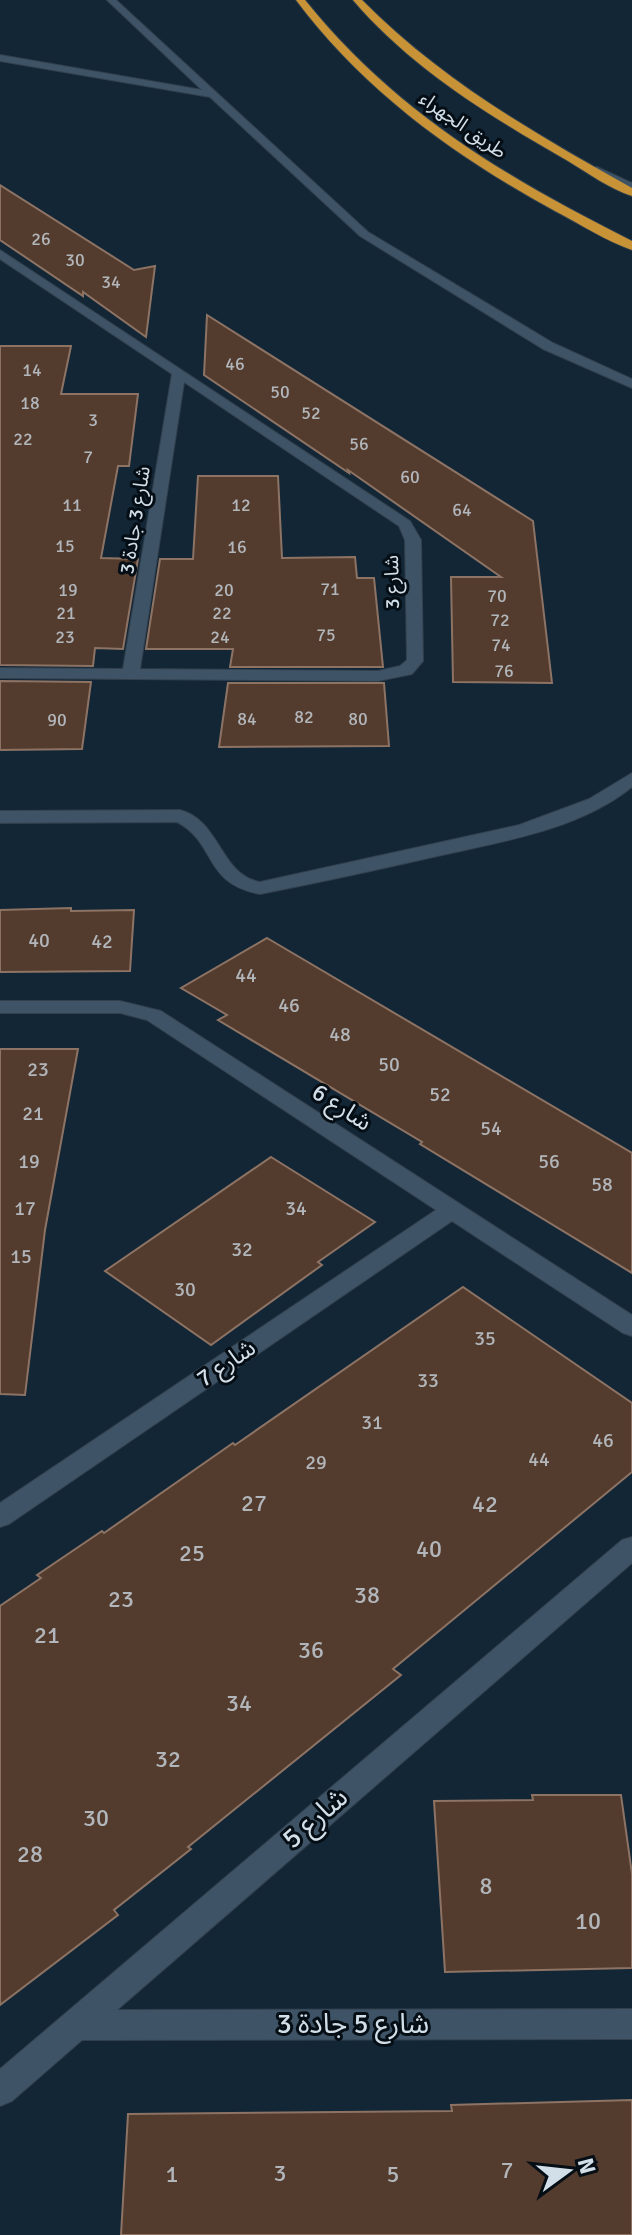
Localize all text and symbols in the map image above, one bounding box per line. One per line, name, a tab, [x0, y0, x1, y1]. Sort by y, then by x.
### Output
street label: طريق الجهراء	[415, 86, 511, 164]
house number: 26	[31, 228, 51, 250]
house number: 30	[65, 249, 85, 271]
house number: 34	[101, 271, 121, 293]
house number: 46	[225, 353, 245, 375]
house number: 14	[22, 359, 42, 381]
house number: 50	[270, 381, 290, 403]
house number: 18	[20, 392, 40, 414]
house number: 52	[301, 402, 321, 424]
house number: 3	[88, 409, 98, 431]
house number: 22	[13, 428, 33, 450]
house number: 56	[349, 433, 369, 455]
house number: 7	[83, 446, 93, 468]
street label: شارع 3 جادة 3	[114, 464, 158, 576]
house number: 60	[400, 466, 420, 488]
house number: 11	[62, 494, 82, 516]
house number: 12	[231, 494, 251, 516]
house number: 64	[452, 499, 472, 521]
house number: 15	[55, 535, 75, 557]
house number: 16	[227, 536, 247, 558]
street label: شارع 3	[379, 555, 407, 609]
house number: 71	[320, 578, 340, 600]
house number: 19	[58, 579, 78, 601]
house number: 20	[214, 579, 234, 601]
house number: 70	[487, 585, 507, 607]
house number: 21	[56, 602, 76, 624]
house number: 22	[212, 602, 232, 624]
house number: 72	[490, 609, 510, 631]
house number: 75	[316, 624, 336, 646]
house number: 23	[55, 626, 75, 648]
house number: 24	[210, 626, 230, 648]
house number: 74	[491, 634, 511, 656]
house number: 76	[494, 660, 514, 682]
house number: 82	[294, 706, 314, 728]
house number: 84	[237, 708, 257, 730]
house number: 80	[348, 708, 368, 730]
house number: 90	[47, 709, 67, 731]
house number: 40	[28, 928, 50, 953]
house number: 42	[91, 929, 113, 954]
house number: 44	[235, 963, 257, 988]
house number: 46	[278, 993, 300, 1018]
house number: 48	[329, 1022, 351, 1047]
house number: 50	[378, 1052, 400, 1077]
house number: 23	[27, 1057, 49, 1082]
street label: شارع 6	[305, 1077, 377, 1139]
house number: 52	[429, 1082, 451, 1107]
house number: 21	[22, 1101, 44, 1126]
house number: 54	[480, 1116, 502, 1141]
house number: 19	[18, 1149, 40, 1174]
house number: 56	[538, 1149, 560, 1174]
house number: 58	[591, 1172, 613, 1197]
house number: 17	[14, 1196, 36, 1221]
house number: 34	[285, 1196, 307, 1221]
house number: 32	[231, 1237, 253, 1262]
house number: 15	[10, 1244, 32, 1269]
house number: 30	[174, 1277, 196, 1302]
house number: 35	[474, 1326, 496, 1351]
street label: شارع 7	[191, 1332, 262, 1395]
house number: 33	[417, 1368, 439, 1393]
house number: 31	[361, 1410, 383, 1435]
house number: 46	[592, 1428, 614, 1453]
house number: 44	[528, 1447, 550, 1472]
house number: 29	[305, 1450, 327, 1475]
house number: 27	[241, 1488, 267, 1518]
house number: 42	[472, 1489, 498, 1519]
house number: 40	[416, 1534, 442, 1564]
house number: 25	[179, 1538, 205, 1568]
house number: 38	[354, 1580, 380, 1610]
house number: 23	[108, 1584, 134, 1614]
house number: 21	[34, 1620, 60, 1650]
house number: 36	[298, 1635, 324, 1665]
house number: 34	[226, 1688, 252, 1718]
house number: 32	[155, 1744, 181, 1774]
street label: شارع 5	[275, 1780, 357, 1858]
house number: 30	[83, 1803, 109, 1833]
house number: 28	[17, 1839, 43, 1869]
house number: 8	[480, 1871, 492, 1901]
house number: 10	[575, 1906, 601, 1936]
street label: شارع 5 جادة 3	[277, 2007, 429, 2044]
north arrow	[528, 2131, 608, 2211]
house number: 7	[501, 2155, 513, 2185]
text: N	[572, 2155, 602, 2177]
house number: 3	[274, 2158, 286, 2188]
house number: 1	[166, 2159, 178, 2189]
house number: 5	[387, 2159, 399, 2189]

